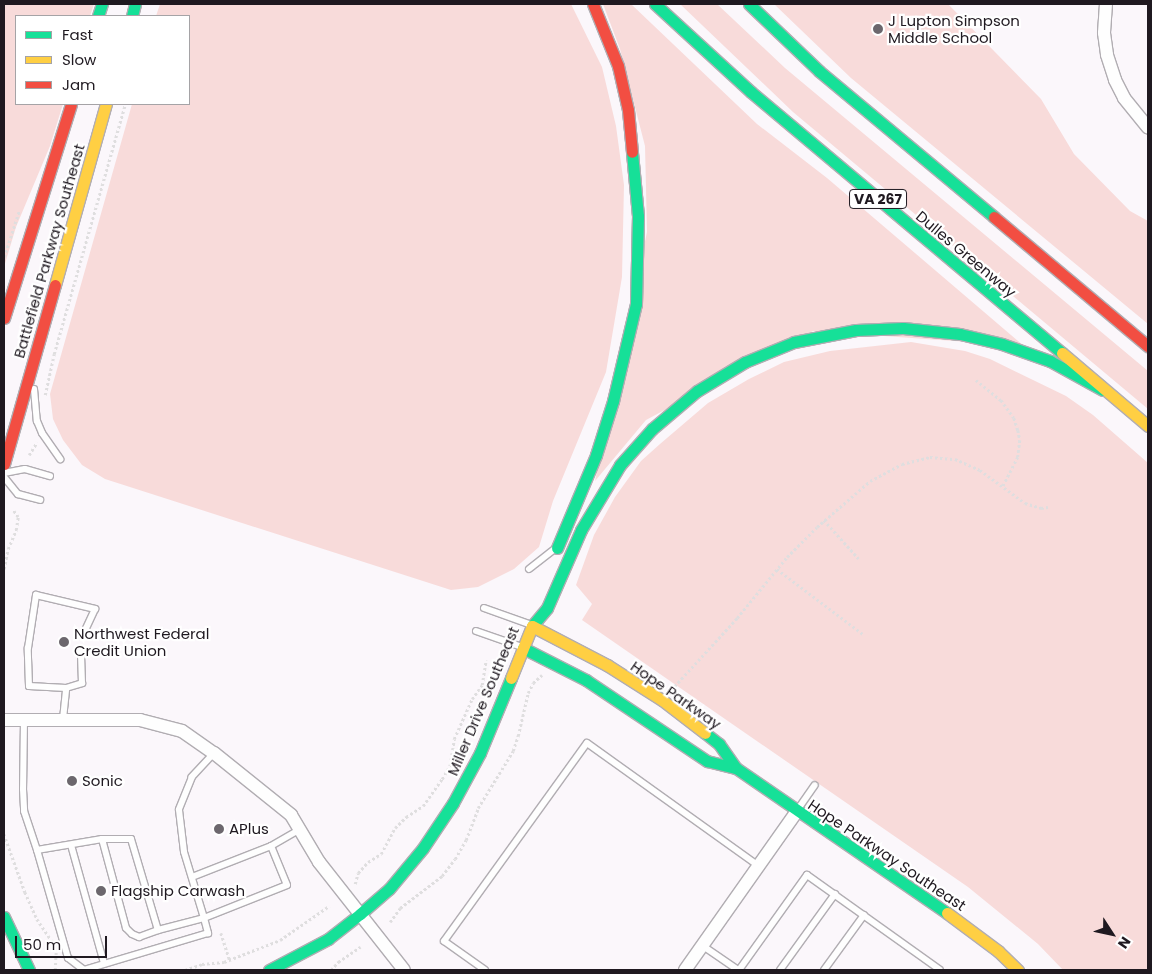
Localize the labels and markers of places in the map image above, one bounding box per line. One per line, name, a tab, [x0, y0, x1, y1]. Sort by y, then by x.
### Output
place label: J Lupton Simpson Middle School	[888, 11, 1020, 46]
marker: J Lupton Simpson Middle School	[872, 23, 884, 35]
place label: Northwest Federal Credit Union	[74, 624, 209, 659]
marker: Northwest Federal Credit Union	[58, 636, 70, 648]
place label: Sonic	[82, 772, 123, 790]
marker: Sonic	[66, 775, 78, 787]
place label: APlus	[229, 820, 269, 838]
marker: APlus	[213, 823, 225, 835]
place label: Flagship Carwash	[111, 882, 245, 900]
marker: Flagship Carwash	[95, 885, 107, 897]

